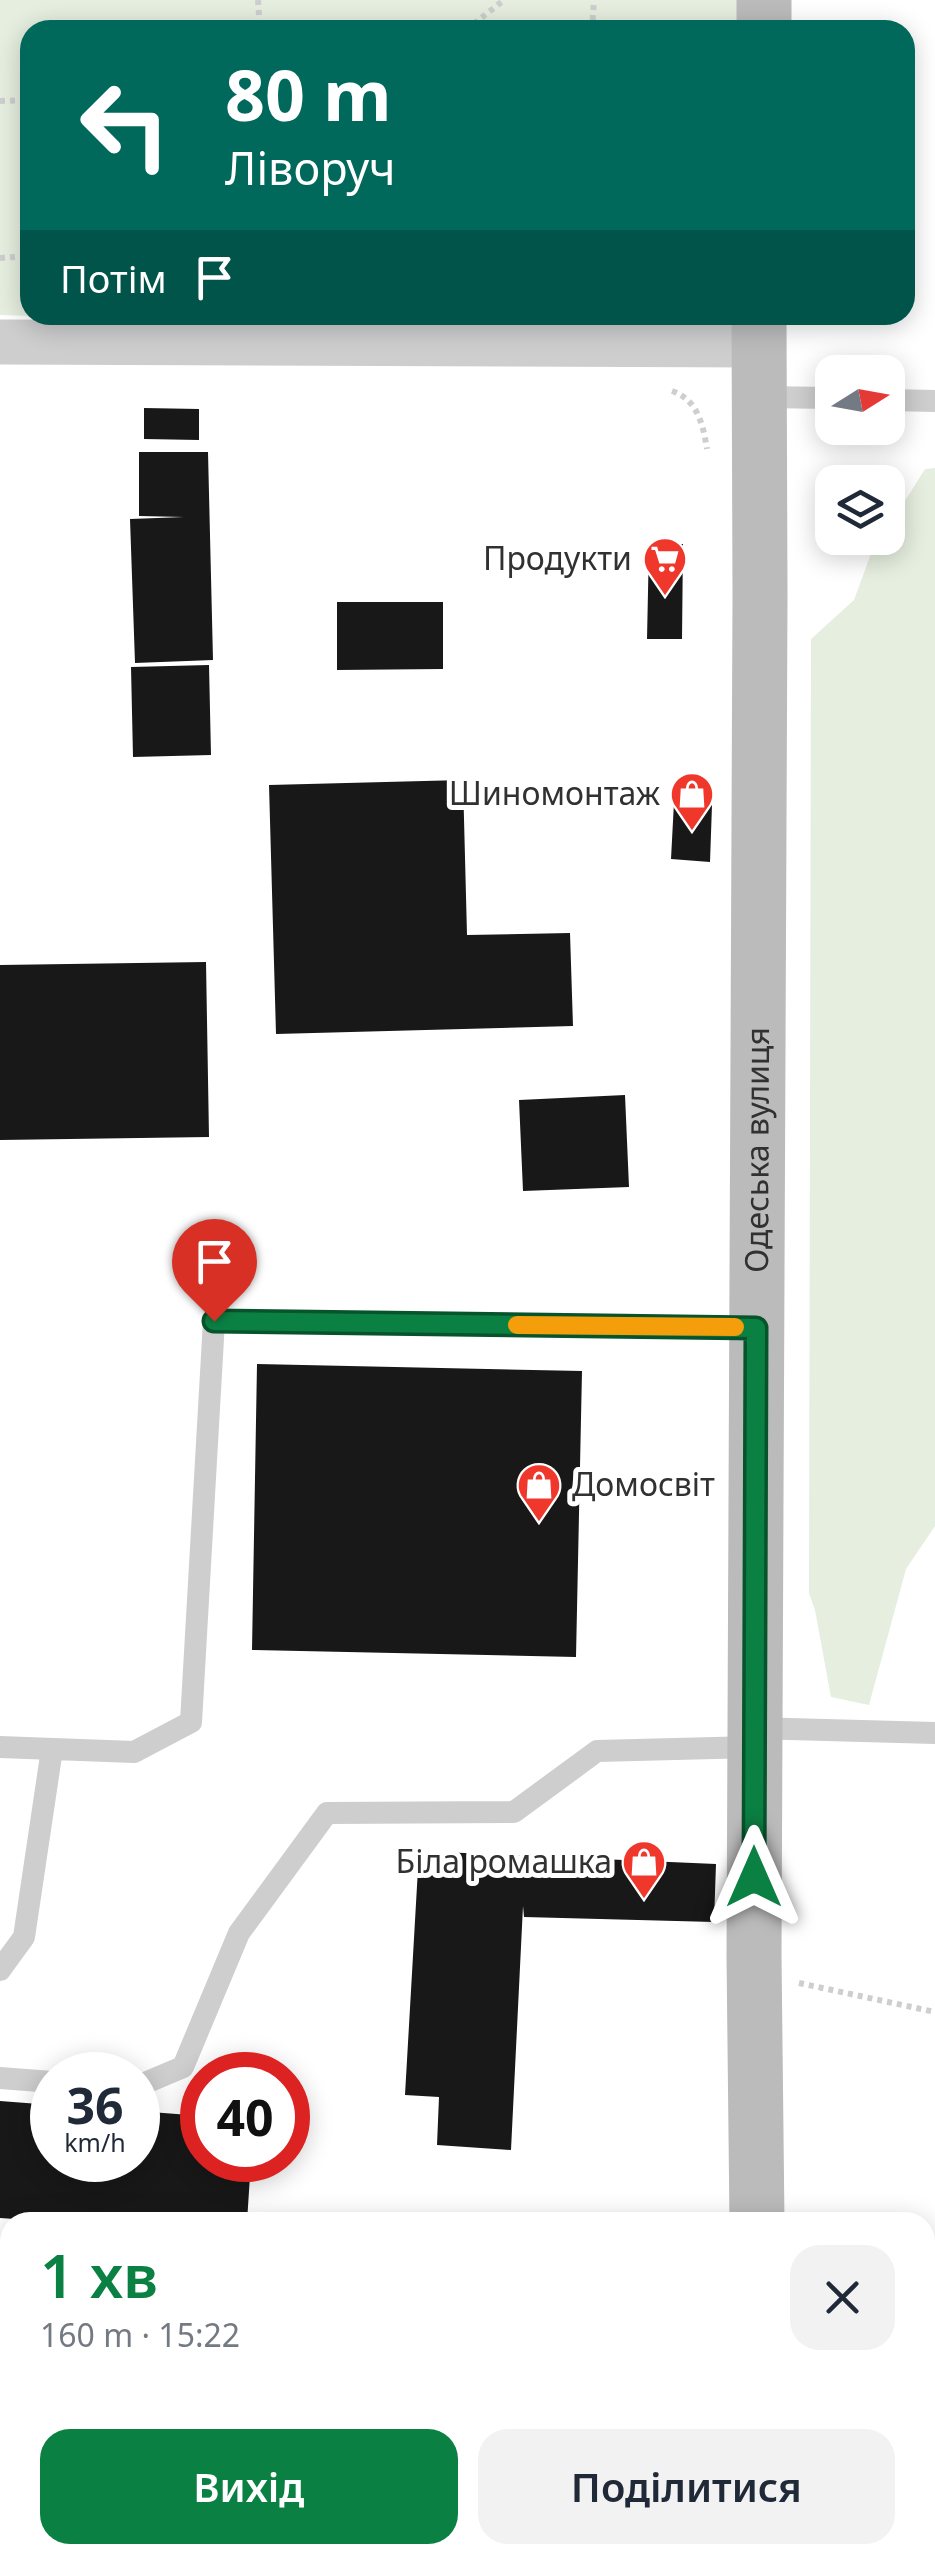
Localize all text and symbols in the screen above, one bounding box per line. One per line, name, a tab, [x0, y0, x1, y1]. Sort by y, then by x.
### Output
text: 80 m	[225, 46, 392, 142]
icon: left	[60, 60, 190, 190]
text: Ліворуч	[225, 137, 396, 198]
icon: arrive	[187, 250, 242, 305]
text: Потім	[60, 252, 167, 304]
north arrow	[815, 355, 905, 445]
map controls	[815, 355, 905, 555]
button: layers	[815, 465, 905, 555]
place label: Продукти	[483, 536, 632, 579]
supermarket icon: Продукти	[642, 536, 688, 597]
place label: Шиномонтаж	[449, 771, 661, 814]
shop icon: Шиномонтаж	[669, 771, 715, 832]
street label: Одеська вулиця	[734, 1027, 778, 1273]
pin	[172, 1219, 257, 1322]
icon: arrive	[187, 1234, 242, 1289]
shop icon: Домосвіт	[516, 1462, 562, 1523]
place label: Домосвіт	[572, 1462, 715, 1505]
position arrow	[702, 1825, 806, 1929]
place label: Біла ромашка	[396, 1839, 612, 1882]
shop icon: Біла ромашка	[621, 1839, 667, 1900]
speed limit sign: 40	[180, 2052, 310, 2182]
text: 36	[66, 2071, 124, 2139]
text: km/h	[64, 2125, 126, 2159]
text: 1 хв	[40, 2234, 158, 2316]
button: close	[790, 2245, 895, 2350]
text: 160 m · 15:22	[40, 2313, 240, 2356]
button: Вихід	[40, 2429, 458, 2544]
button: Поділитися	[478, 2429, 895, 2544]

